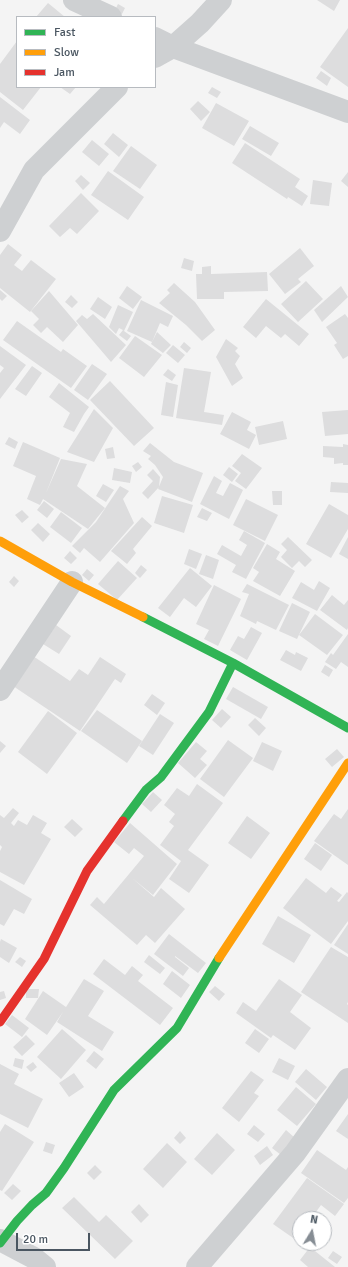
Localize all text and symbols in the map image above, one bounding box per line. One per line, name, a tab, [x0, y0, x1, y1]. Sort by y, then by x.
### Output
legend	[16, 16, 156, 88]
text: Fast	[54, 25, 75, 40]
text: Slow	[54, 45, 79, 60]
text: Jam	[54, 65, 75, 80]
north arrow	[292, 1211, 332, 1251]
text: N	[309, 1213, 319, 1227]
scale bar	[18, 1225, 92, 1251]
text: 20 m	[23, 1232, 48, 1247]

